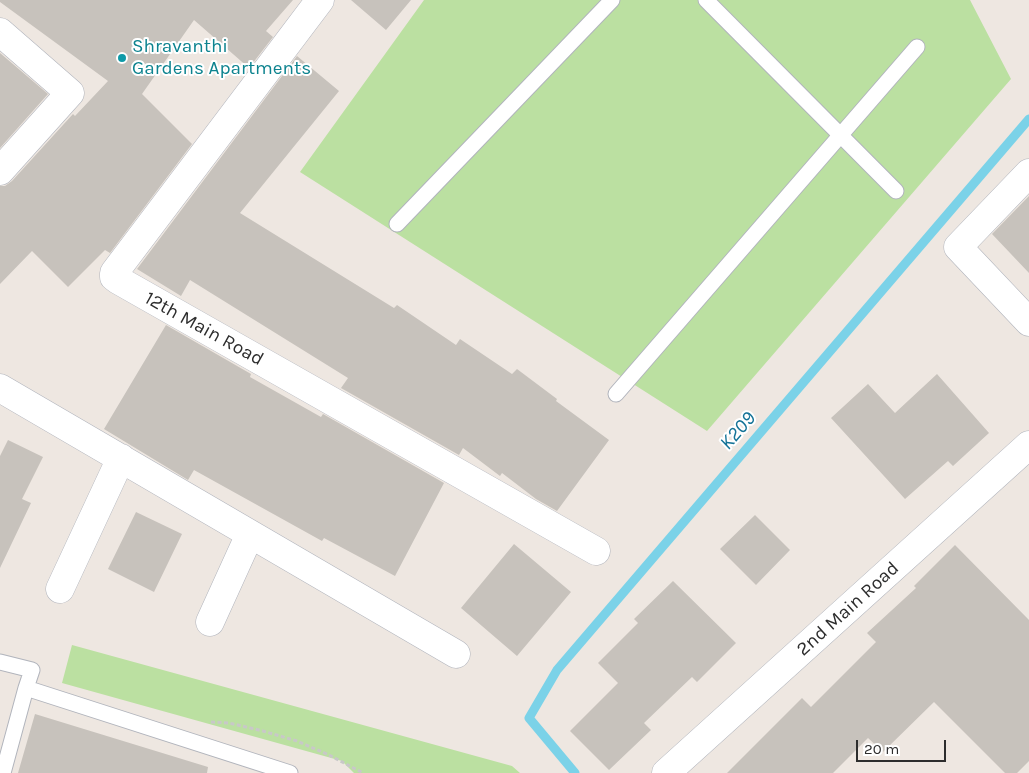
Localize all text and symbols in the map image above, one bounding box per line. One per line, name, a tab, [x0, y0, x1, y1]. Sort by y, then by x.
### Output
place label: Shravanthi Gardens Apartments	[132, 36, 311, 80]
marker: Shravanthi Gardens Apartments	[116, 52, 128, 64]
street label: 12th Main Road	[141, 287, 267, 371]
water label: K209	[715, 407, 761, 455]
street label: 2nd Main Road	[792, 557, 904, 661]
scale bar	[859, 730, 949, 762]
text: 20 m	[864, 740, 899, 758]

